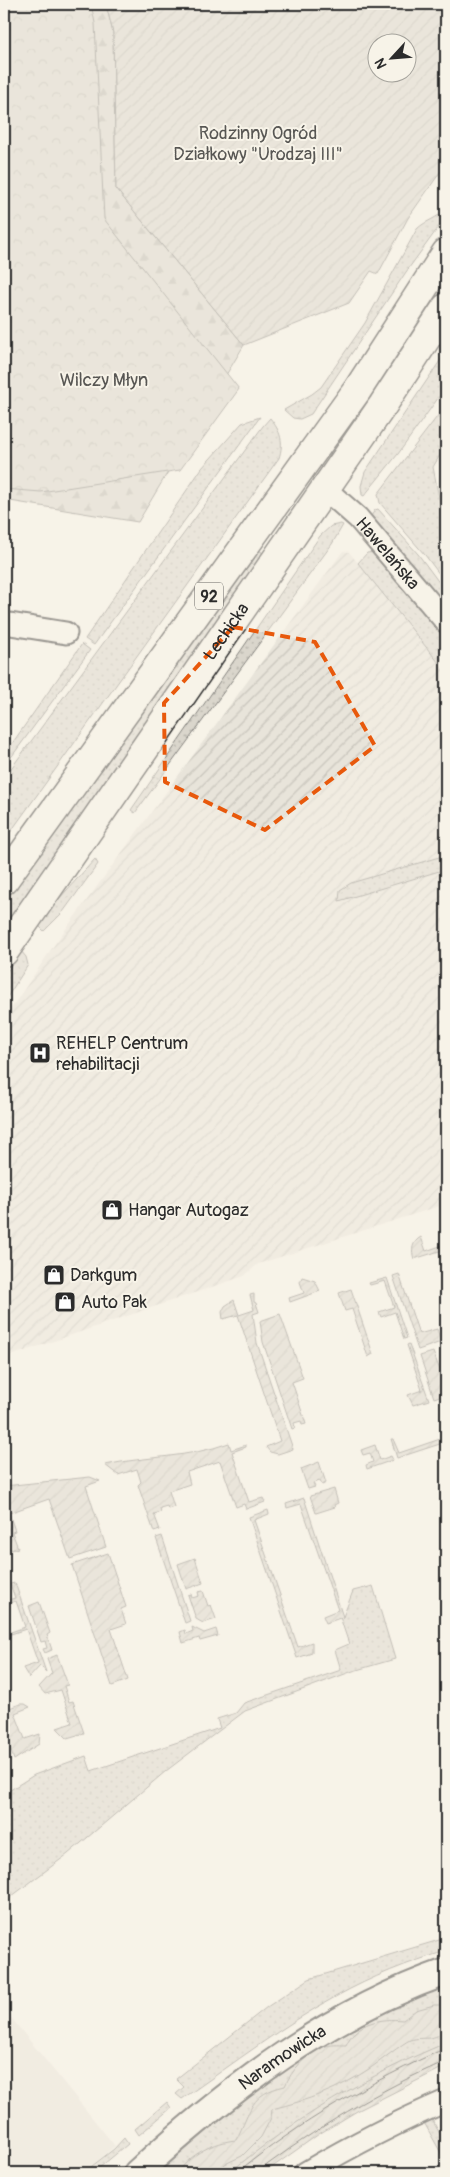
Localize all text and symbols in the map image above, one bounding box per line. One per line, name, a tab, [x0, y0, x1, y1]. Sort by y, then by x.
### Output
north arrow	[368, 32, 418, 82]
text: N	[371, 55, 390, 71]
park label: Rodzinny Ogród Działkowy "Urodzaj III"	[173, 122, 343, 166]
park label: Wilczy Młyn	[60, 369, 148, 392]
street label: Hawelańska	[350, 513, 425, 594]
road number: 92	[195, 582, 223, 610]
street label: Lechicka	[199, 598, 255, 665]
place label: REHELP Centrum rehabilitacji	[56, 1032, 188, 1076]
hospital icon: REHELP Centrum rehabilitacji	[28, 1041, 52, 1065]
shop icon: Hangar Autogaz	[100, 1198, 124, 1222]
place label: Hangar Autogaz	[128, 1199, 249, 1222]
shop icon: Darkgum	[42, 1263, 66, 1287]
place label: Darkgum	[70, 1264, 137, 1287]
shop icon: Auto Pak	[53, 1290, 77, 1314]
place label: Auto Pak	[81, 1291, 147, 1314]
street label: Naramowicka	[234, 2020, 331, 2096]

